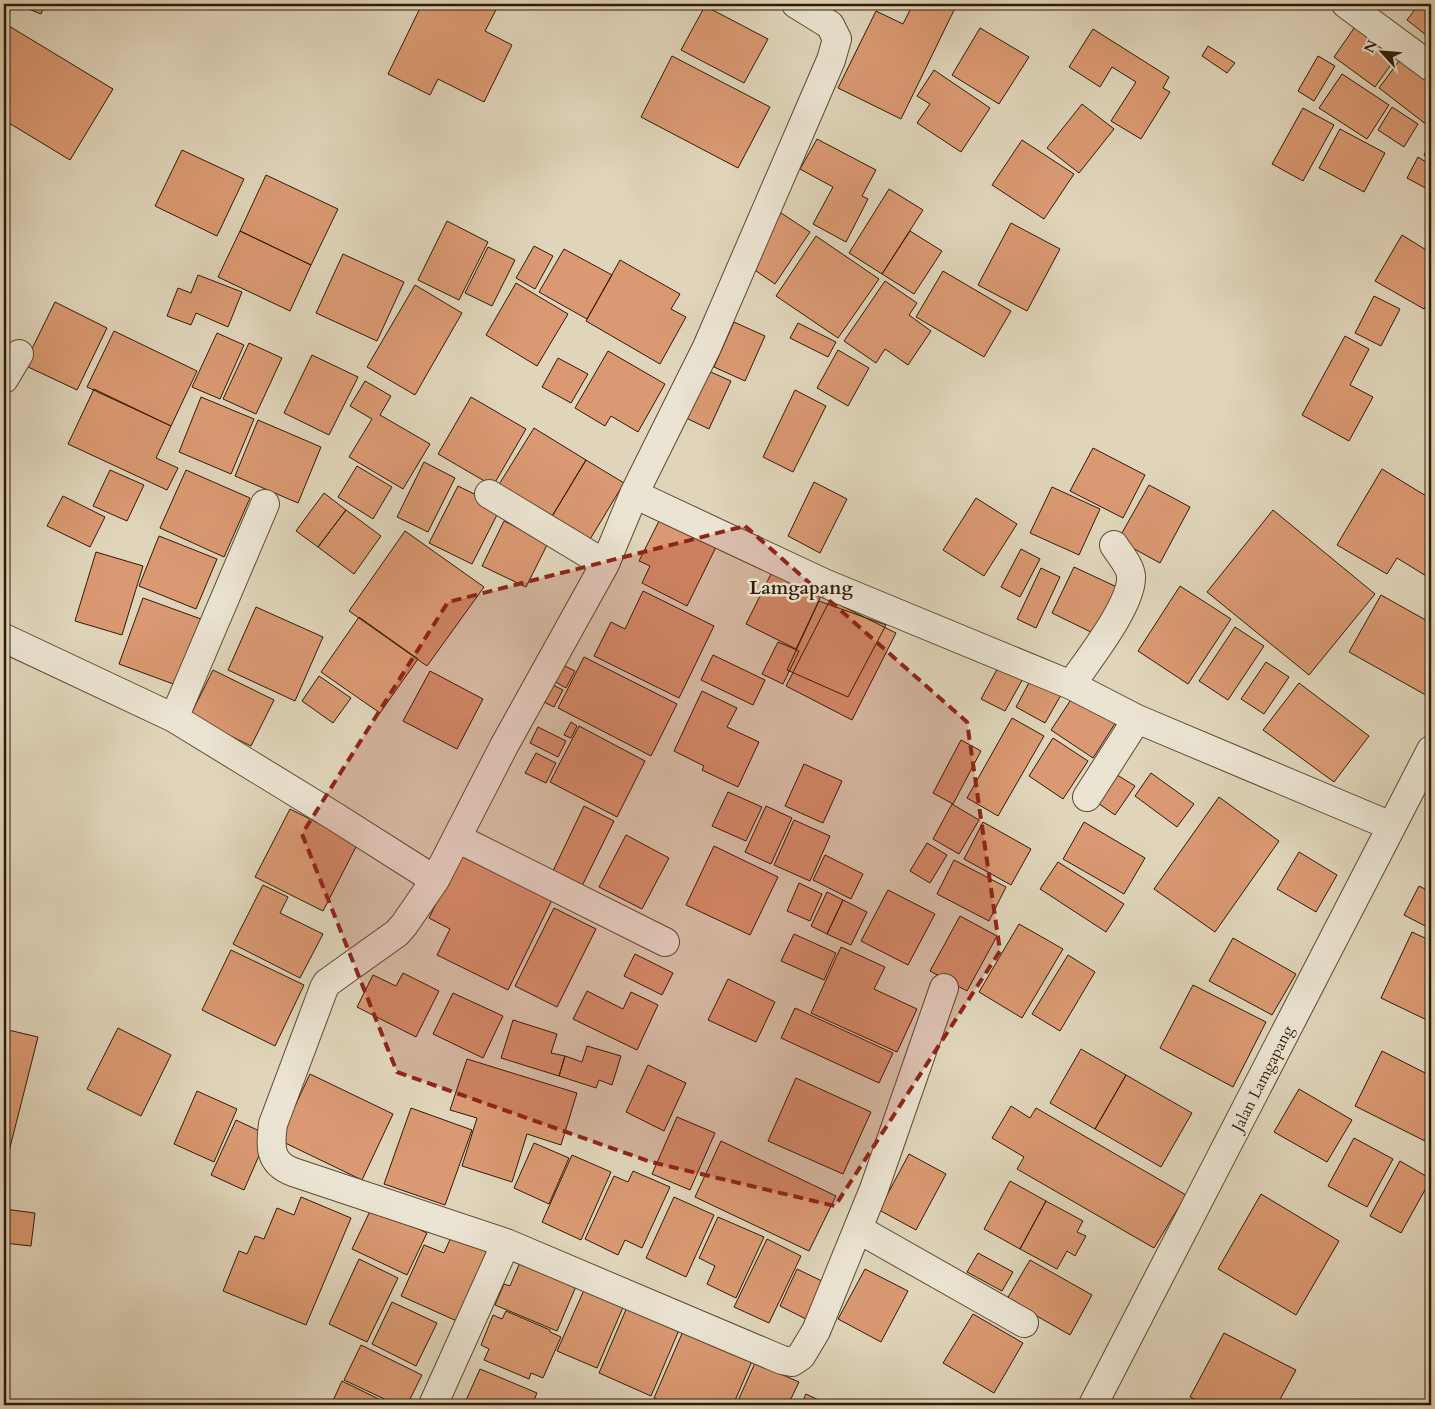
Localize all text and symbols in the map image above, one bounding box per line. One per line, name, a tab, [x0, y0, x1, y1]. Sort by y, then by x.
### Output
north arrow	[1358, 28, 1408, 78]
text: N	[1360, 37, 1382, 56]
district label: Lamgapang	[749, 575, 853, 601]
street label: Jalan Lamgapang	[1226, 1022, 1299, 1137]

